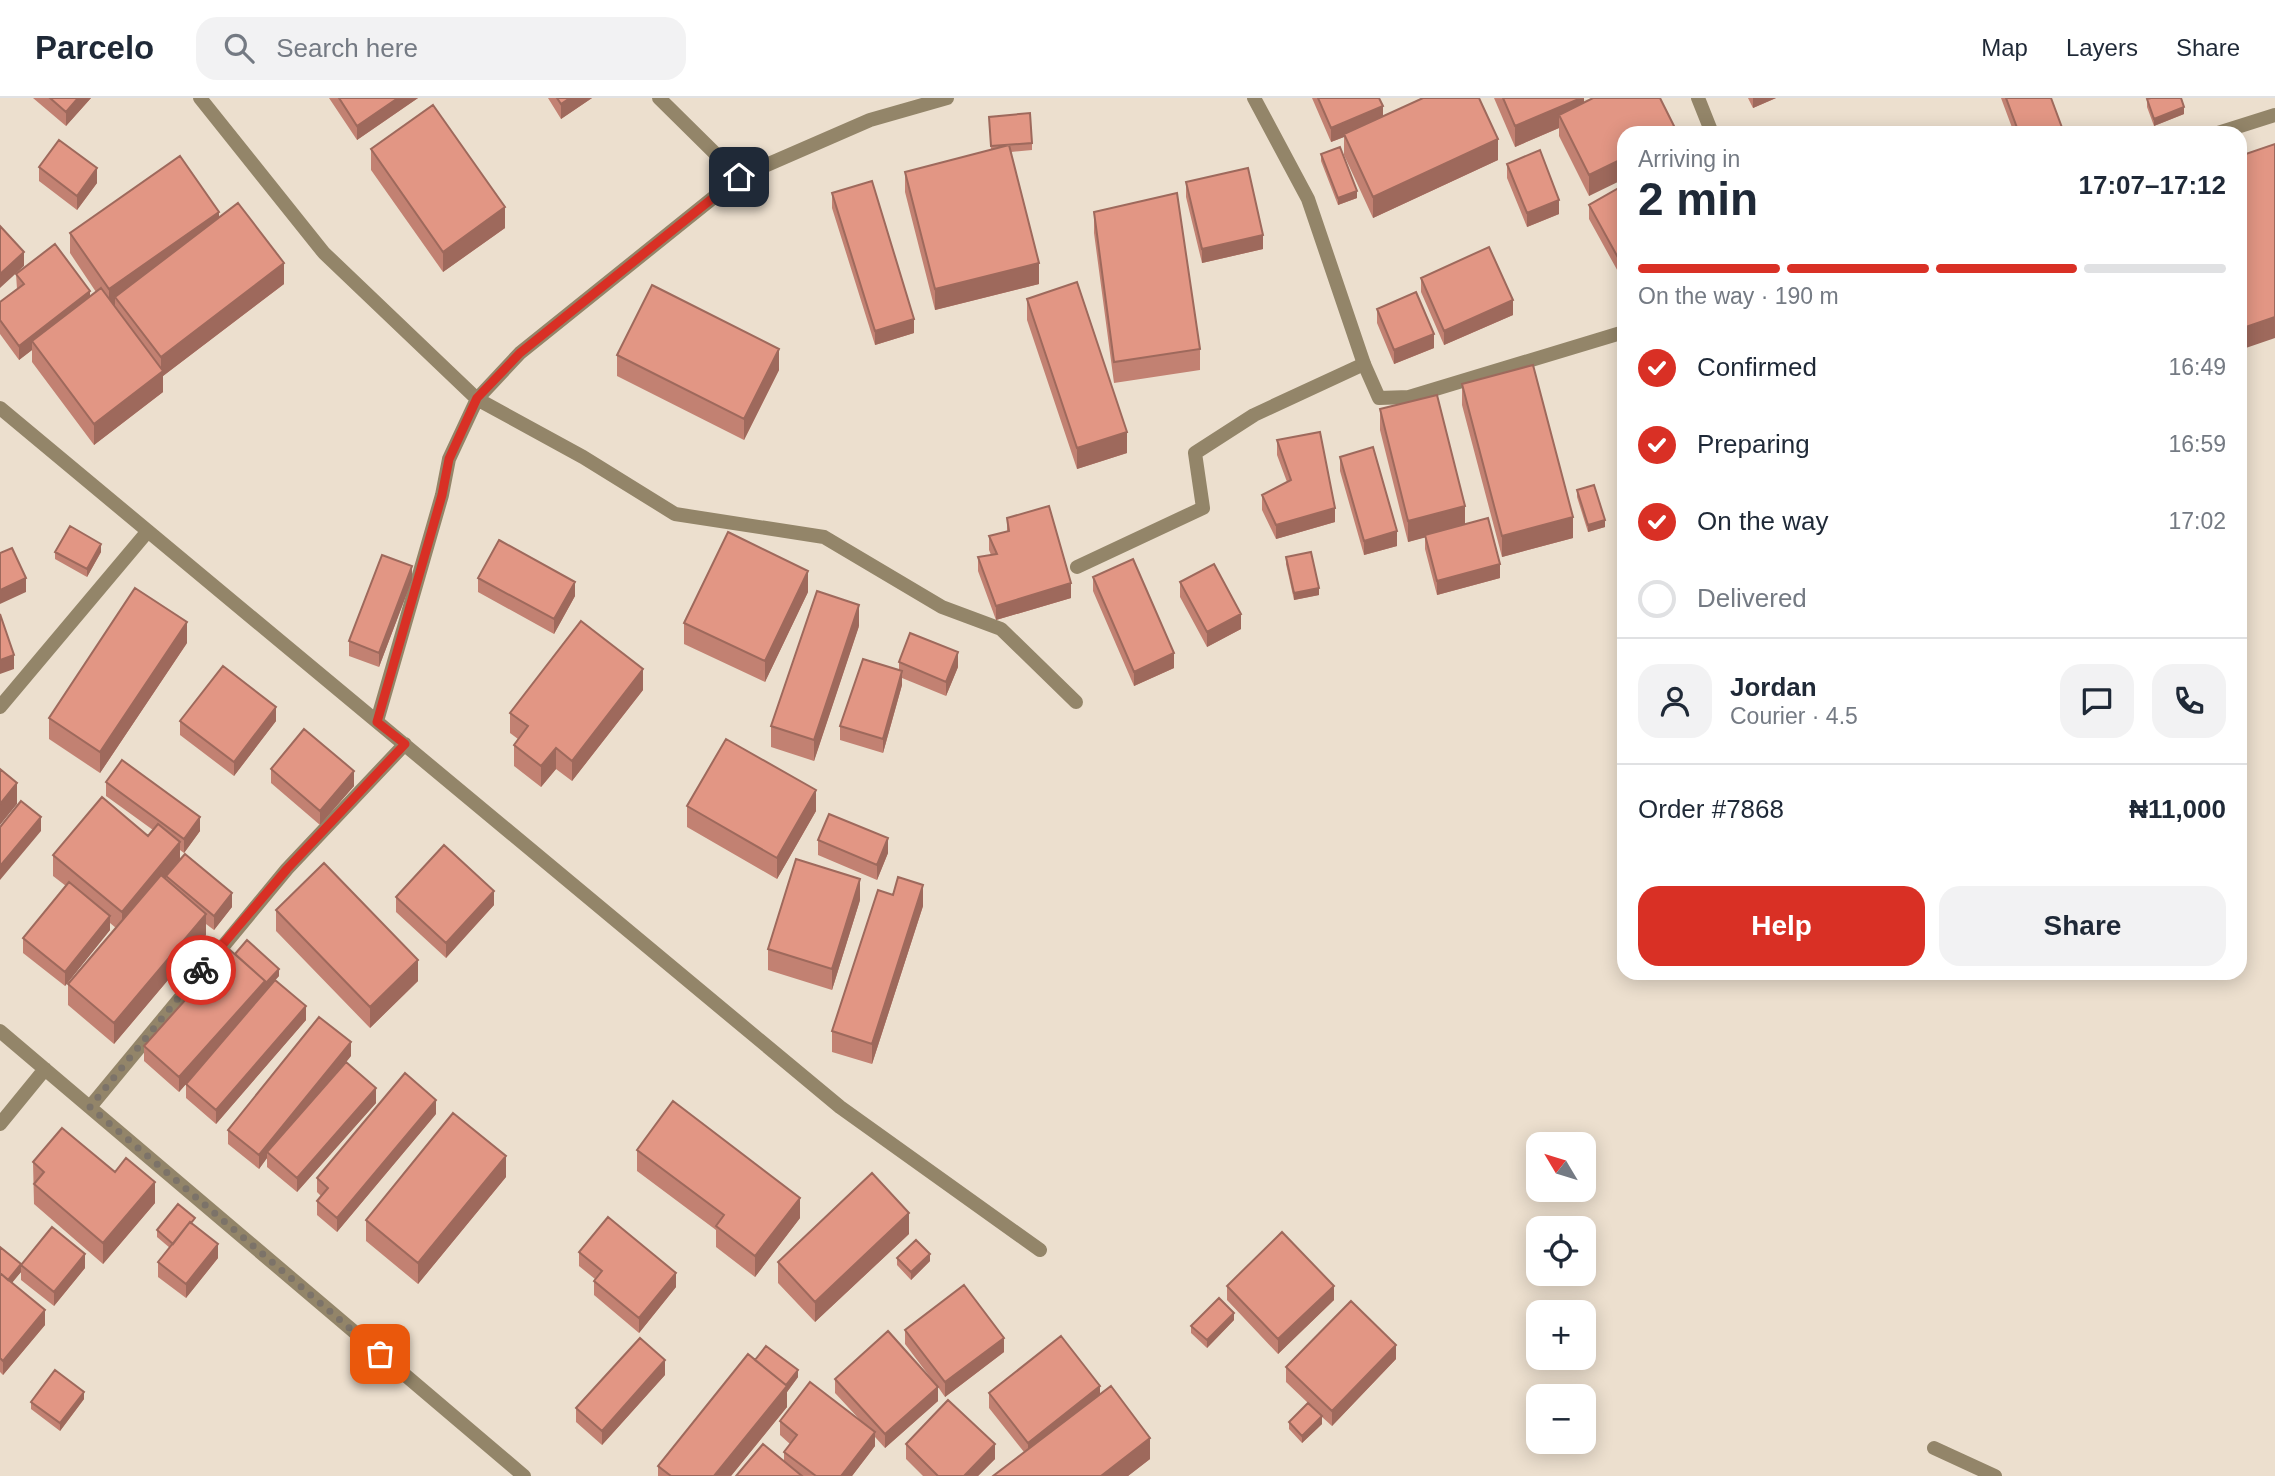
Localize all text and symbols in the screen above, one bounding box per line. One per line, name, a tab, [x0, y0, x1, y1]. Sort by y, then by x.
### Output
search box	[196, 17, 686, 80]
text: Parcelo	[35, 29, 154, 66]
icon: search	[220, 29, 258, 67]
text: Search here	[276, 33, 418, 63]
text: Map	[1981, 34, 2028, 61]
text: Layers	[2066, 34, 2138, 61]
text: Share	[2176, 34, 2240, 61]
text: Arriving in	[1638, 146, 1740, 172]
pin	[709, 147, 769, 207]
icon: home	[720, 158, 758, 196]
text: 17:07–17:12	[2079, 170, 2226, 200]
text: 2 min	[1638, 173, 1758, 225]
text: On the way · 190 m	[1638, 283, 1839, 309]
icon: check	[1638, 349, 1676, 387]
text: Confirmed	[1697, 352, 1817, 382]
text: 16:49	[2168, 354, 2226, 380]
icon: check	[1638, 426, 1676, 464]
text: Preparing	[1697, 429, 1810, 459]
text: 16:59	[2168, 431, 2226, 457]
icon: check	[1638, 503, 1676, 541]
text: On the way	[1697, 506, 1829, 536]
text: 17:02	[2168, 508, 2226, 534]
text: Delivered	[1697, 583, 1807, 613]
button: person	[1638, 664, 1712, 738]
button: chat	[2060, 664, 2134, 738]
button: phone	[2152, 664, 2226, 738]
text: Jordan	[1730, 672, 1817, 702]
text: Courier · 4.5	[1730, 703, 1858, 729]
text: Order #7868	[1638, 794, 1784, 824]
text: ₦11,000	[2129, 794, 2226, 824]
button: Help	[1638, 886, 1925, 966]
button: Share	[1939, 886, 2226, 966]
courier	[166, 935, 236, 1005]
icon: bike	[182, 951, 220, 989]
north arrow	[1526, 1132, 1596, 1202]
map controls	[1526, 1132, 1596, 1454]
button: locate	[1526, 1216, 1596, 1286]
button: +	[1526, 1300, 1596, 1370]
pin	[350, 1324, 410, 1384]
icon: bag	[361, 1335, 399, 1373]
button: −	[1526, 1384, 1596, 1454]

